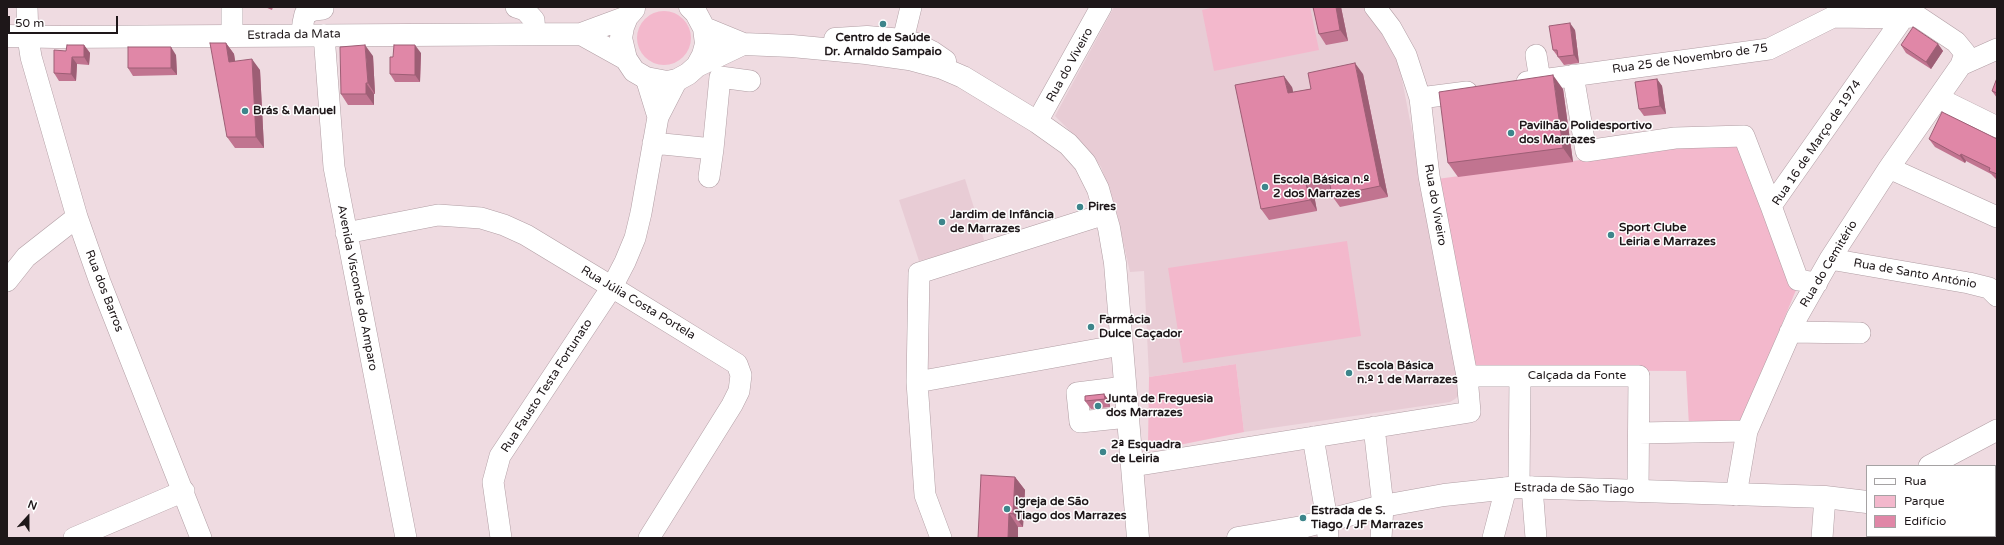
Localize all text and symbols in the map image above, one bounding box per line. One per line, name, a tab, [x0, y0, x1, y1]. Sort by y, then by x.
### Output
scale bar	[10, 8, 120, 34]
text: 50 m	[15, 16, 44, 30]
marker: Centro de Saúde Dr. Arnaldo Sampaio	[878, 19, 888, 29]
street label: Rua do Viveiro	[1044, 25, 1096, 105]
street label: Estrada da Mata	[247, 27, 341, 43]
place label: Centro de Saúde Dr. Arnaldo Sampaio	[824, 31, 942, 59]
street label: Rua 25 de Novembro de 75	[1611, 41, 1769, 77]
street label: Rua 16 de Março de 1974	[1770, 77, 1864, 209]
place label: Brás & Manuel	[253, 104, 336, 118]
marker: Brás & Manuel	[240, 106, 250, 116]
place label: Pavilhão Polidesportivo dos Marrazes	[1519, 119, 1652, 147]
marker: Pavilhão Polidesportivo dos Marrazes	[1506, 128, 1516, 138]
street label: Rua do Viveiro	[1421, 163, 1449, 247]
place label: Escola Básica n.º 2 dos Marrazes	[1273, 173, 1370, 201]
marker: Escola Básica n.º 2 dos Marrazes	[1260, 182, 1270, 192]
place label: Pires	[1088, 200, 1116, 214]
marker: Pires	[1075, 202, 1085, 212]
street label: Avenida Visconde do Amparo	[334, 204, 380, 372]
place label: Jardim de Infância de Marrazes	[950, 208, 1054, 236]
marker: Jardim de Infância de Marrazes	[937, 217, 947, 227]
street label: Rua do Cemitério	[1797, 218, 1861, 310]
place label: Sport Clube Leiria e Marrazes	[1619, 221, 1716, 249]
marker: Sport Clube Leiria e Marrazes	[1606, 230, 1616, 240]
street label: Rua dos Barros	[82, 248, 126, 334]
street label: Rua de Santo António	[1852, 256, 1978, 292]
street label: Rua Júlia Costa Portela	[578, 263, 698, 343]
place label: Farmácia Dulce Caçador	[1099, 313, 1182, 341]
street label: Rua Fausto Testa Fortunato	[498, 316, 596, 456]
marker: Farmácia Dulce Caçador	[1086, 322, 1096, 332]
place label: Escola Básica n.º 1 de Marrazes	[1357, 359, 1458, 387]
marker: Escola Básica n.º 1 de Marrazes	[1344, 368, 1354, 378]
street label: Calçada da Fonte	[1528, 369, 1626, 383]
place label: Junta de Freguesia dos Marrazes	[1106, 392, 1213, 420]
marker: Junta de Freguesia dos Marrazes	[1093, 401, 1103, 411]
place label: 2ª Esquadra de Leiria	[1111, 438, 1181, 466]
marker: 2ª Esquadra de Leiria	[1098, 447, 1108, 457]
legend	[1866, 465, 1996, 537]
text: Rua	[1904, 474, 1927, 488]
street label: Estrada de São Tiago	[1514, 481, 1634, 497]
text: Parque	[1904, 494, 1945, 508]
place label: Igreja de São Tiago dos Marrazes	[1015, 495, 1126, 523]
north arrow	[8, 497, 48, 537]
text: N	[26, 498, 39, 513]
marker: Igreja de São Tiago dos Marrazes	[1002, 504, 1012, 514]
place label: Estrada de S. Tiago / JF Marrazes	[1311, 504, 1423, 532]
marker: Estrada de S. Tiago / JF Marrazes	[1298, 513, 1308, 523]
text: Edifício	[1904, 514, 1946, 528]

